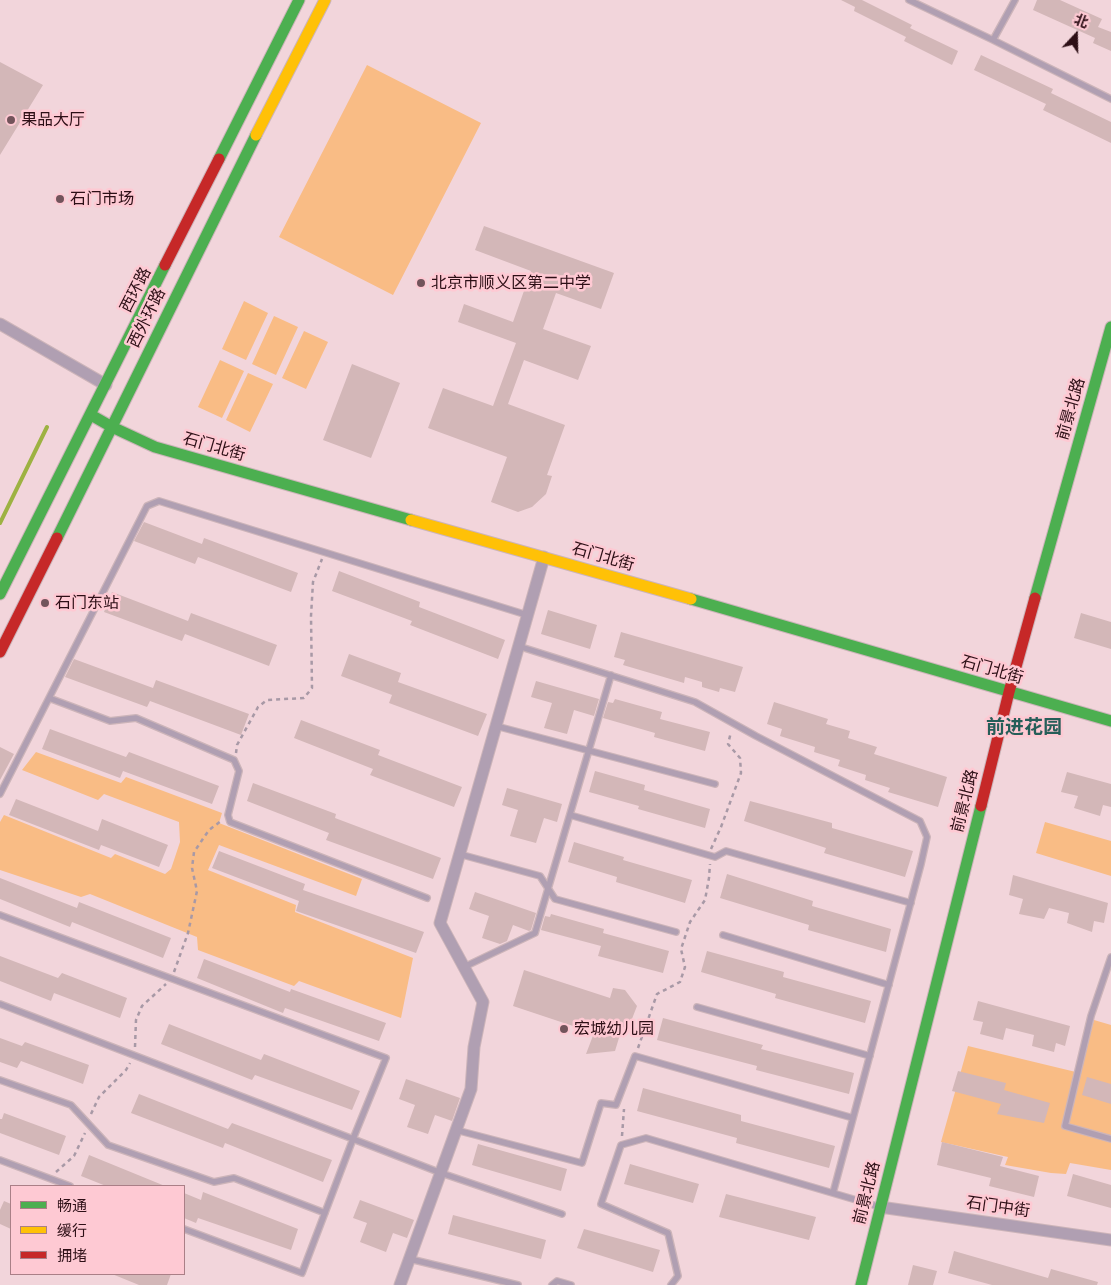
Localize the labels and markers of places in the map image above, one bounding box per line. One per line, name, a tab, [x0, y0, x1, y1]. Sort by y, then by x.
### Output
place label: 果品大厅	[21, 110, 85, 130]
marker: 果品大厅	[5, 114, 17, 126]
place label: 石门市场	[70, 189, 134, 209]
marker: 石门市场	[54, 193, 66, 205]
place label: 北京市顺义区第二中学	[431, 273, 591, 293]
marker: 北京市顺义区第二中学	[415, 277, 427, 289]
place label: 石门东站	[55, 593, 119, 613]
marker: 石门东站	[39, 597, 51, 609]
place label: 宏城幼儿园	[574, 1019, 654, 1039]
marker: 宏城幼儿园	[558, 1023, 570, 1035]

